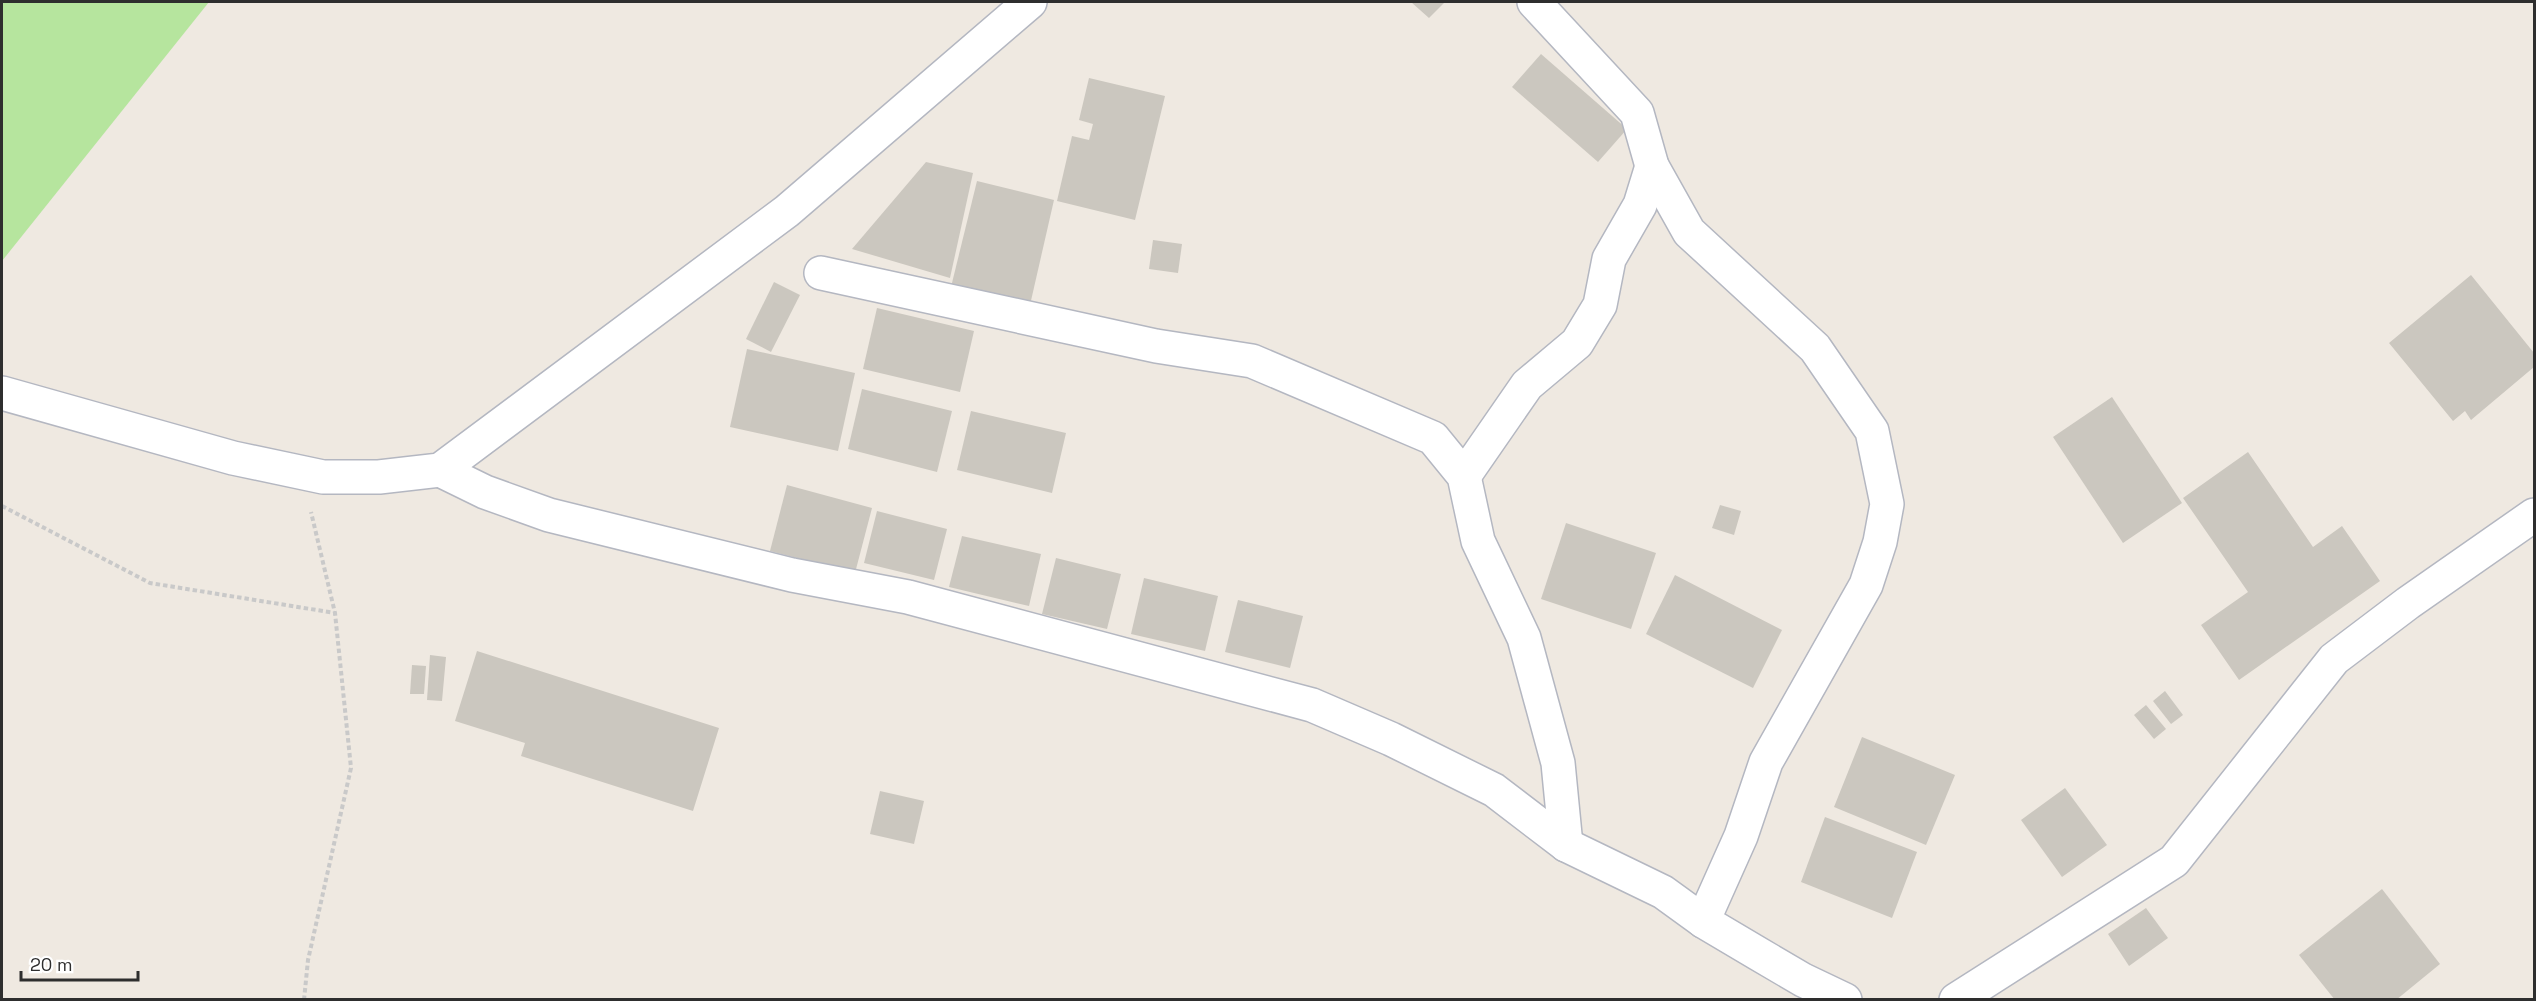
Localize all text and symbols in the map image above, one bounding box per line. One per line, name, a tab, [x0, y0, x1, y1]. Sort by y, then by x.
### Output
scale bar	[21, 944, 138, 982]
text: 20 m	[30, 953, 73, 976]

